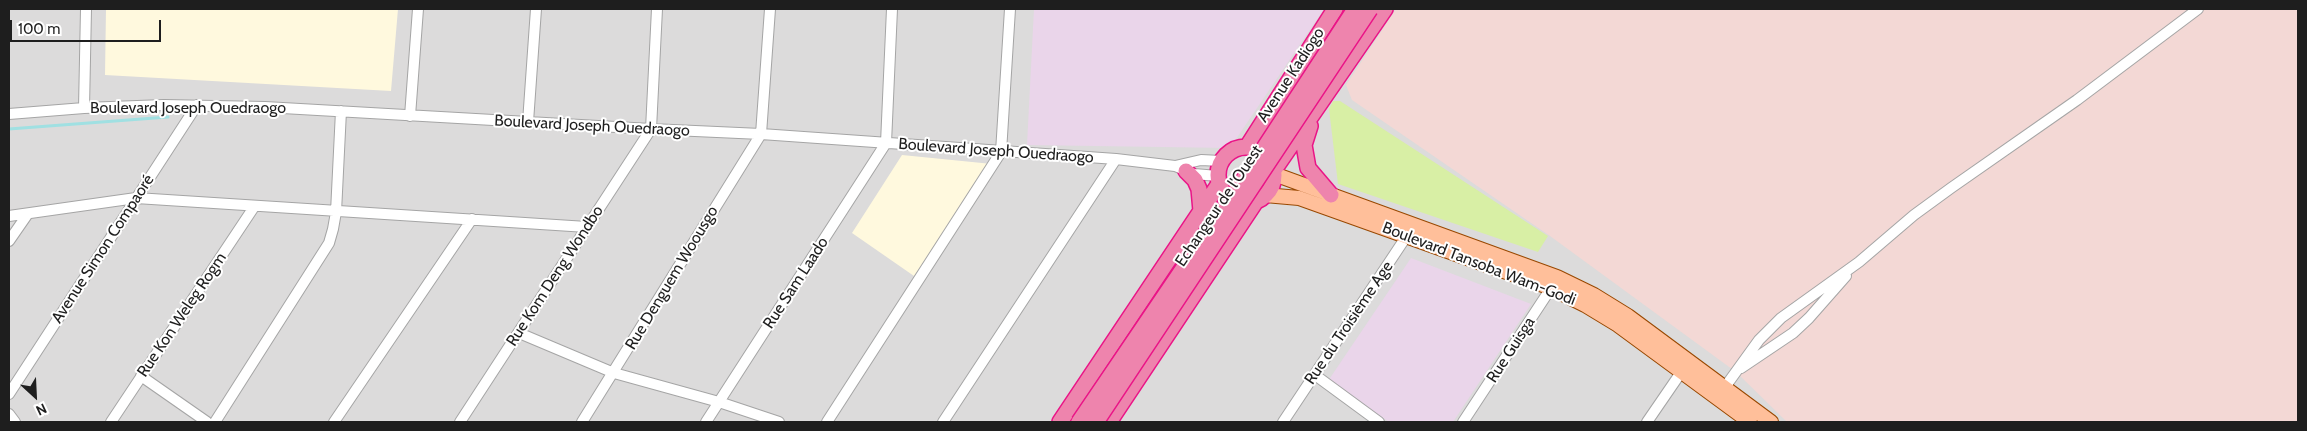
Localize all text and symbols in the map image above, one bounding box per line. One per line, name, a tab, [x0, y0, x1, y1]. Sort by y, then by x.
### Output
scale bar	[12, 10, 164, 42]
text: 100 m	[18, 20, 60, 38]
street label: Avenue Kadiogo	[1253, 24, 1329, 126]
street label: Boulevard Joseph Ouedraogo	[90, 98, 286, 118]
street label: Boulevard Joseph Ouedraogo	[494, 111, 690, 141]
street label: Boulevard Joseph Ouedraogo	[898, 135, 1094, 167]
street label: Echangeur de l'Ouest	[1171, 142, 1267, 270]
street label: Avenue Simon Compaoré	[48, 171, 158, 327]
street label: Rue Kom Deng Wondbo	[502, 202, 608, 350]
street label: Rue Denguem Woousgo	[621, 203, 723, 353]
street label: Boulevard Tansoba Wam-Godi	[1379, 218, 1579, 310]
street label: Rue Sam Laado	[759, 234, 833, 332]
street label: Rue Kon Weleg Rogm	[133, 249, 231, 381]
street label: Rue du Troisième Age	[1301, 258, 1397, 388]
street label: Rue Guisga	[1483, 314, 1539, 386]
north arrow	[10, 371, 60, 421]
text: N	[33, 399, 50, 420]

